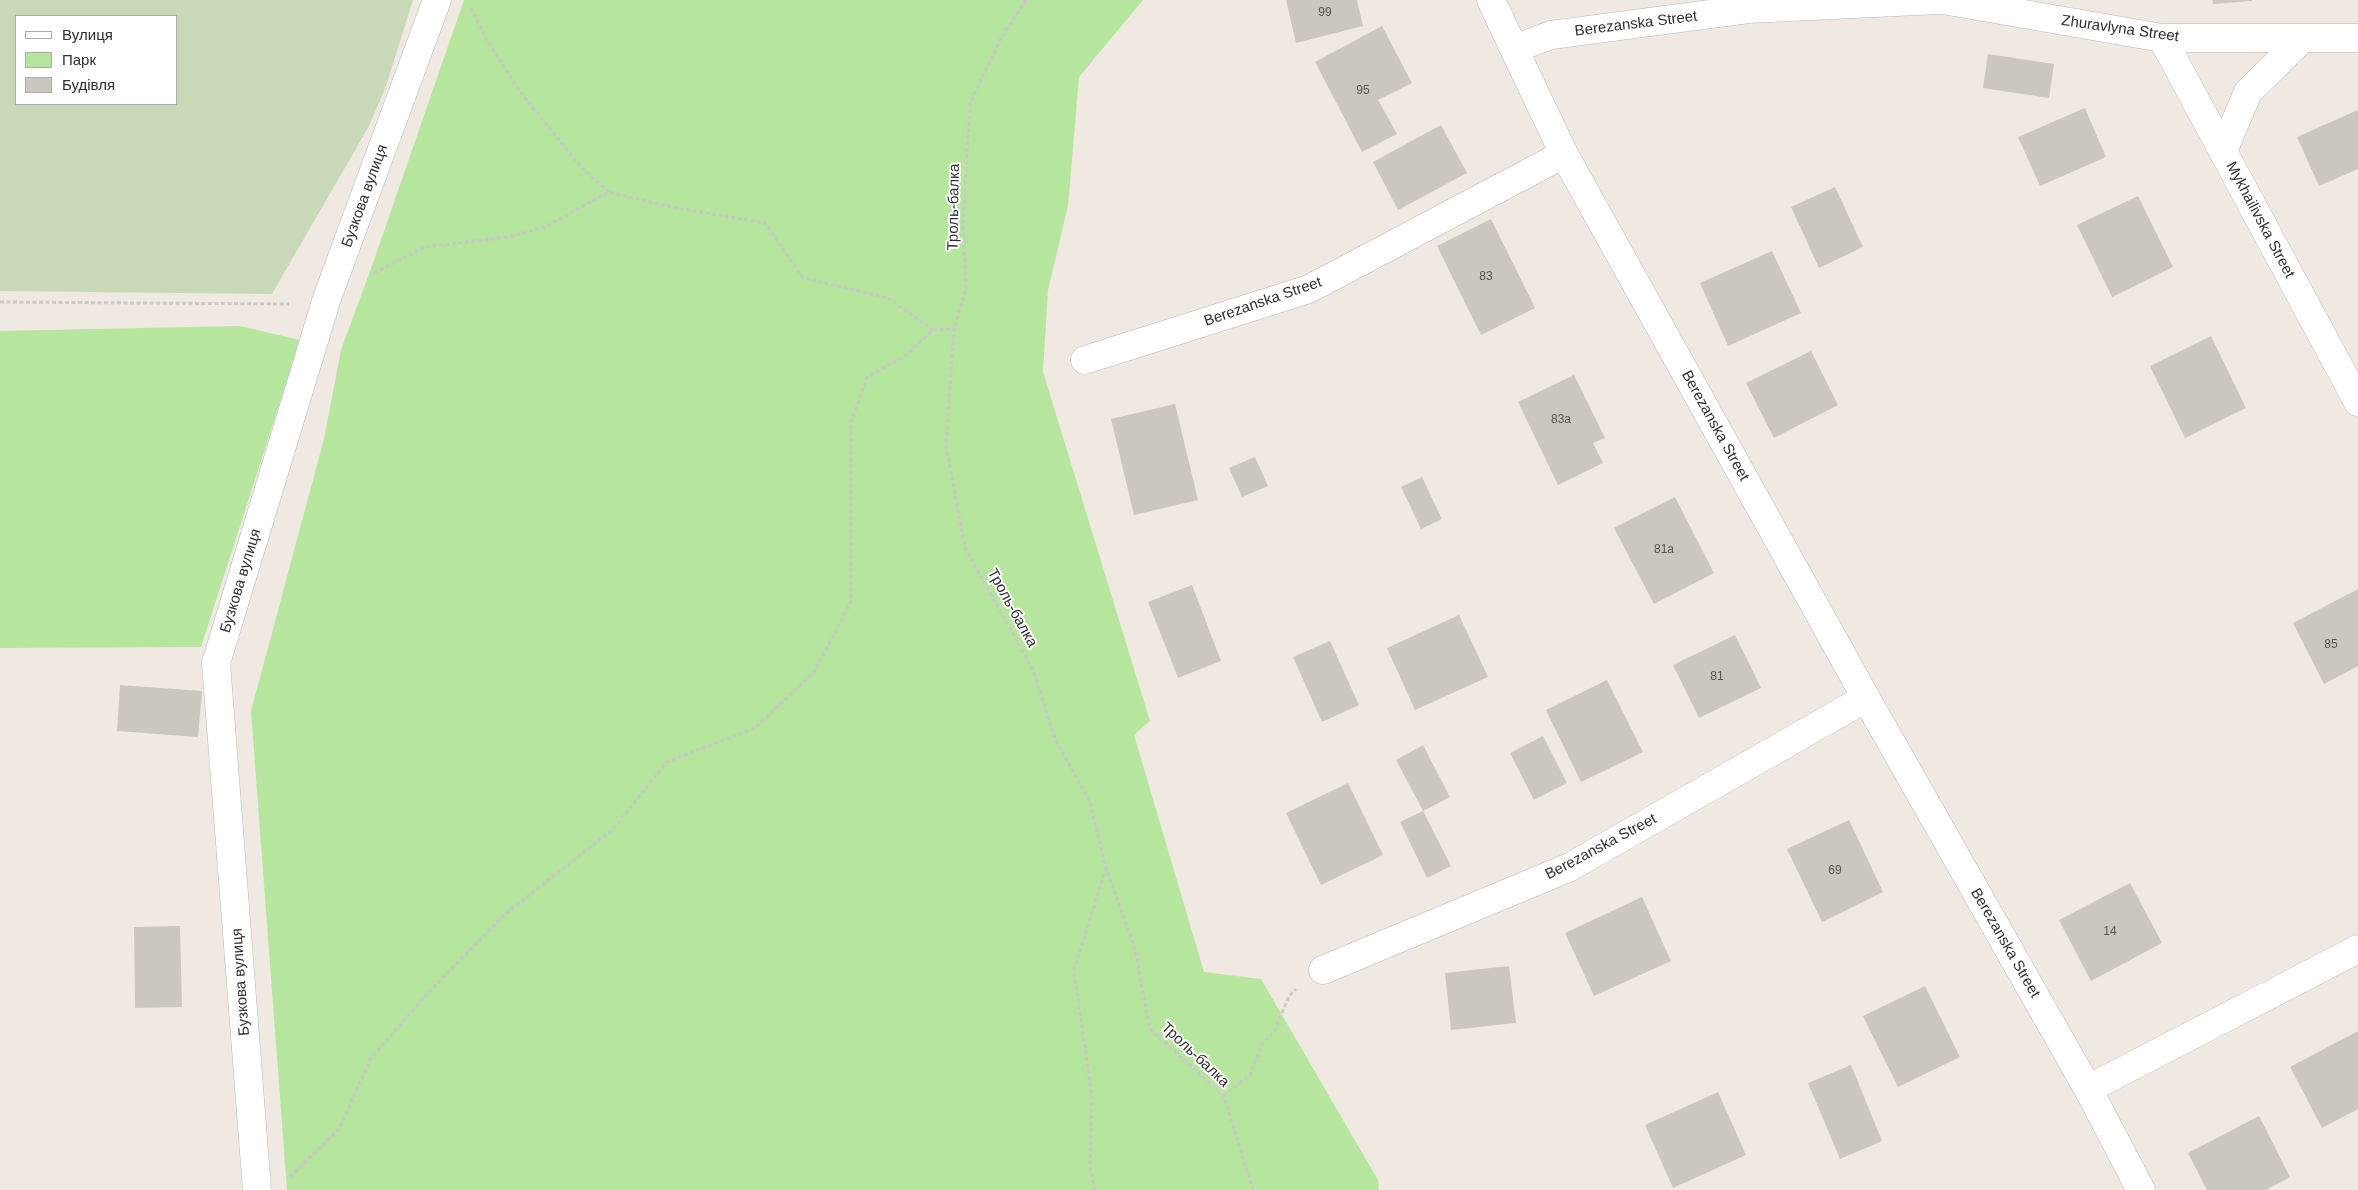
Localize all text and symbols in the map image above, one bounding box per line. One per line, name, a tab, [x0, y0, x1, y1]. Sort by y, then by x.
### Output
house number: 99	[1318, 6, 1332, 20]
street label: Berezanska Street	[1574, 8, 1698, 40]
street label: Zhuravlyna Street	[2060, 12, 2180, 46]
legend	[15, 15, 178, 105]
text: Вулиця	[62, 26, 113, 43]
text: Парк	[62, 51, 96, 68]
text: Будівля	[62, 76, 115, 93]
house number: 95	[1356, 84, 1370, 98]
street label: Бузкова вулиця	[338, 142, 392, 250]
street label: Mykhailivska Street	[2222, 159, 2298, 281]
street label: Троль-балка	[944, 163, 964, 251]
house number: 83	[1479, 270, 1493, 284]
street label: Berezanska Street	[1202, 273, 1324, 331]
street label: Berezanska Street	[1677, 368, 1753, 484]
house number: 83а	[1551, 413, 1571, 427]
street label: Бузкова вулиця	[217, 527, 265, 635]
house number: 81а	[1654, 543, 1674, 557]
street label: Троль-балка	[983, 566, 1041, 650]
house number: 85	[2324, 638, 2338, 652]
house number: 81	[1710, 670, 1724, 684]
street label: Berezanska Street	[1542, 810, 1660, 884]
house number: 69	[1828, 864, 1842, 878]
street label: Berezanska Street	[1966, 885, 2044, 1001]
house number: 14	[2103, 925, 2117, 939]
street label: Бузкова вулиця	[228, 928, 254, 1036]
street label: Троль-балка	[1157, 1019, 1233, 1091]

